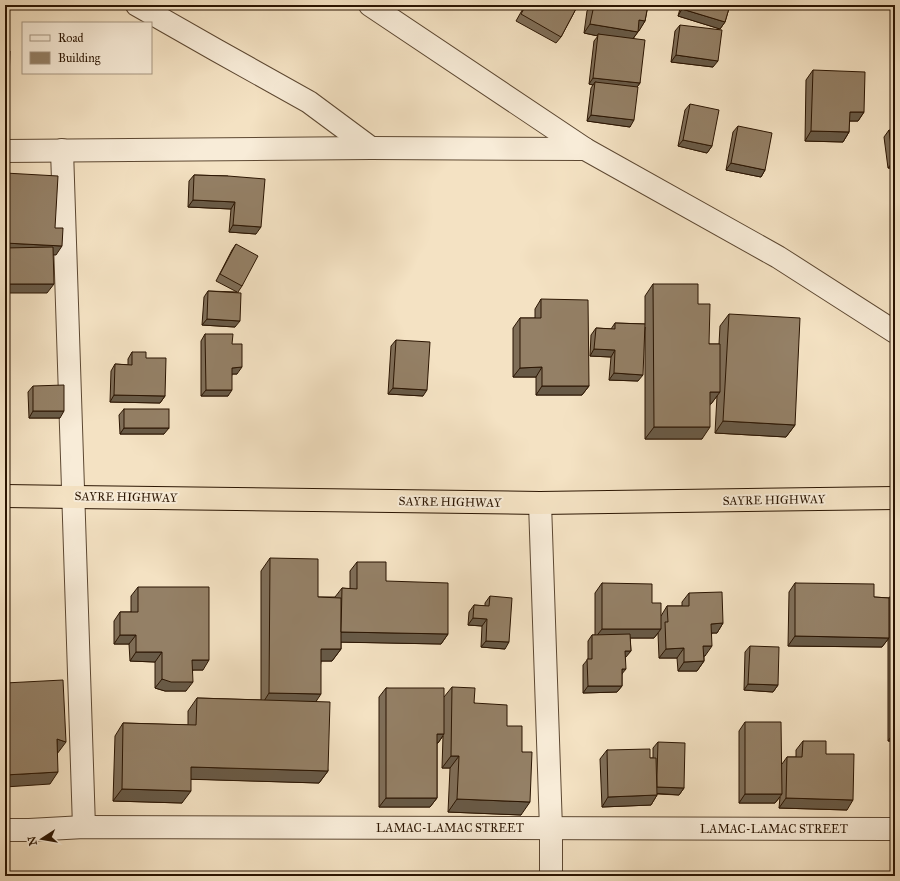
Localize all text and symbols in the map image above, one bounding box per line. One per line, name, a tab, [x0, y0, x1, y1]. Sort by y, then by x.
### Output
legend	[22, 22, 152, 74]
text: Road	[58, 31, 84, 45]
text: Building	[58, 51, 101, 66]
street label: SAYRE HIGHWAY	[74, 489, 178, 505]
street label: SAYRE HIGHWAY	[722, 492, 826, 508]
street label: SAYRE HIGHWAY	[398, 494, 502, 510]
north arrow	[22, 819, 62, 859]
street label: LAMAC-LAMAC STREET	[376, 821, 524, 835]
street label: LAMAC-LAMAC STREET	[700, 822, 848, 836]
text: N	[25, 834, 40, 847]

